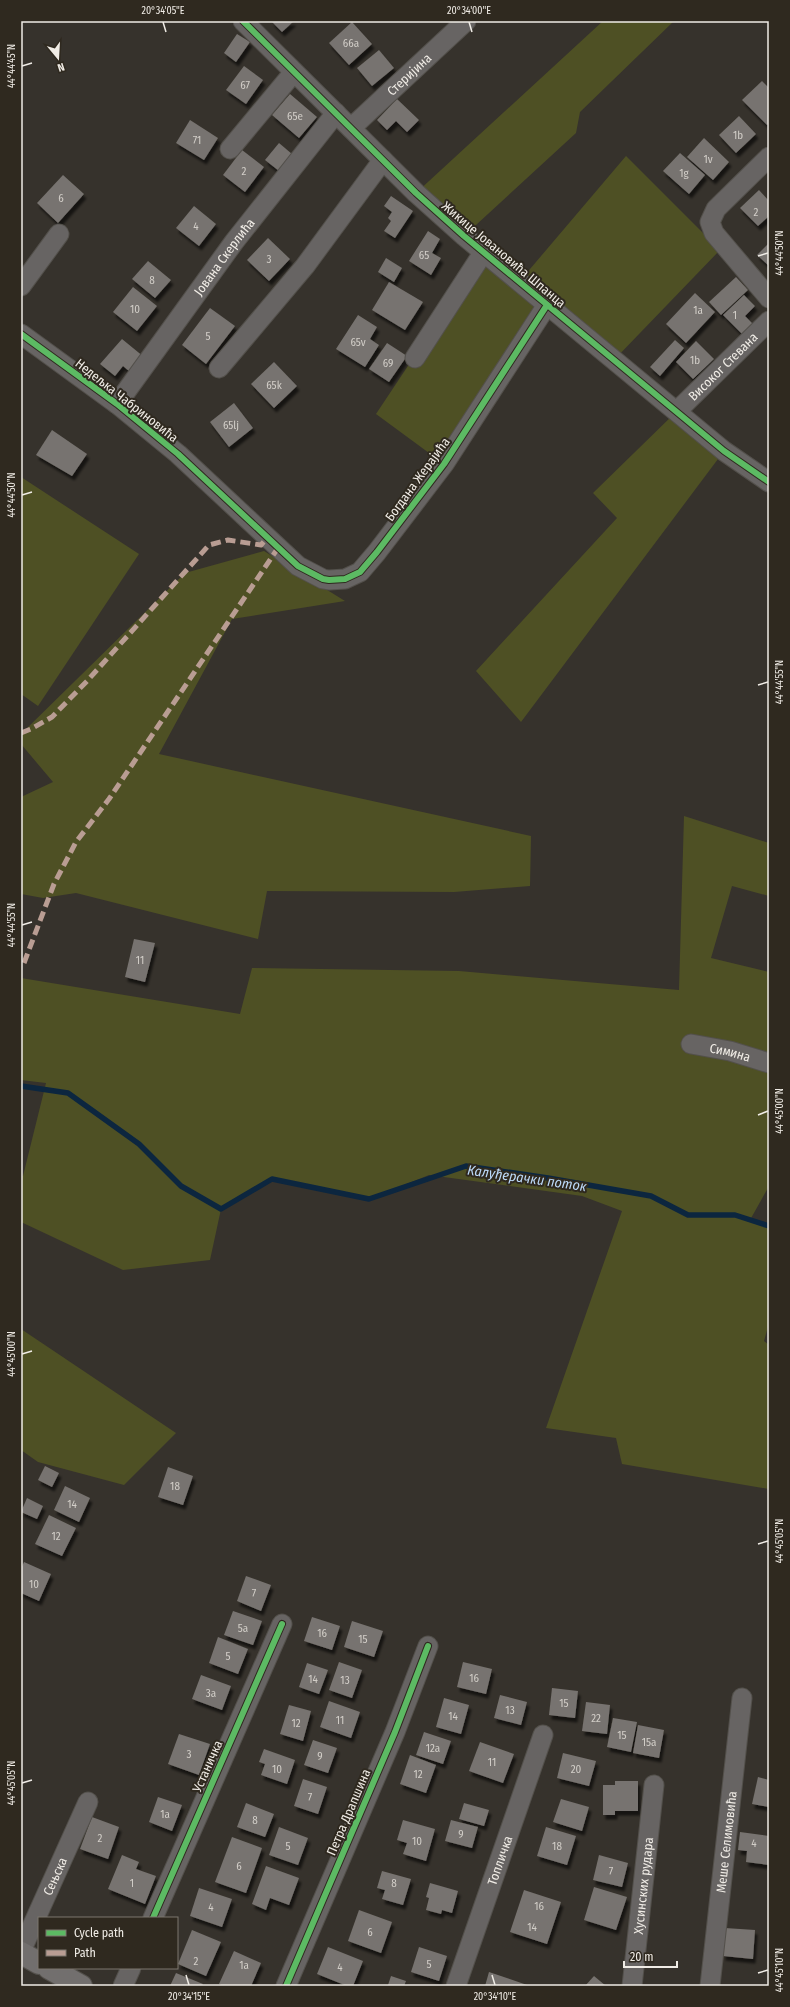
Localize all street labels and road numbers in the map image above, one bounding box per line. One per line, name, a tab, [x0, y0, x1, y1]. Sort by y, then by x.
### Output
street label: Стеријина	[384, 50, 434, 99]
street label: Жикице Јовановића Шпанца	[439, 198, 569, 311]
street label: Јована Скерлића	[191, 215, 258, 299]
street label: Високог Стевана	[685, 330, 761, 404]
street label: Недељка Чабриновића	[72, 356, 181, 445]
street label: Богдана Жерајића	[382, 435, 453, 524]
street label: Симина	[708, 1041, 752, 1065]
street label: Устаничка	[189, 1738, 226, 1795]
street label: Петра Драпшина	[324, 1767, 373, 1858]
street label: Меше Селимовића	[713, 1790, 740, 1894]
street label: Топличка	[485, 1834, 516, 1887]
street label: Хусинских рудара	[631, 1836, 656, 1935]
street label: Сењска	[40, 1855, 70, 1898]

